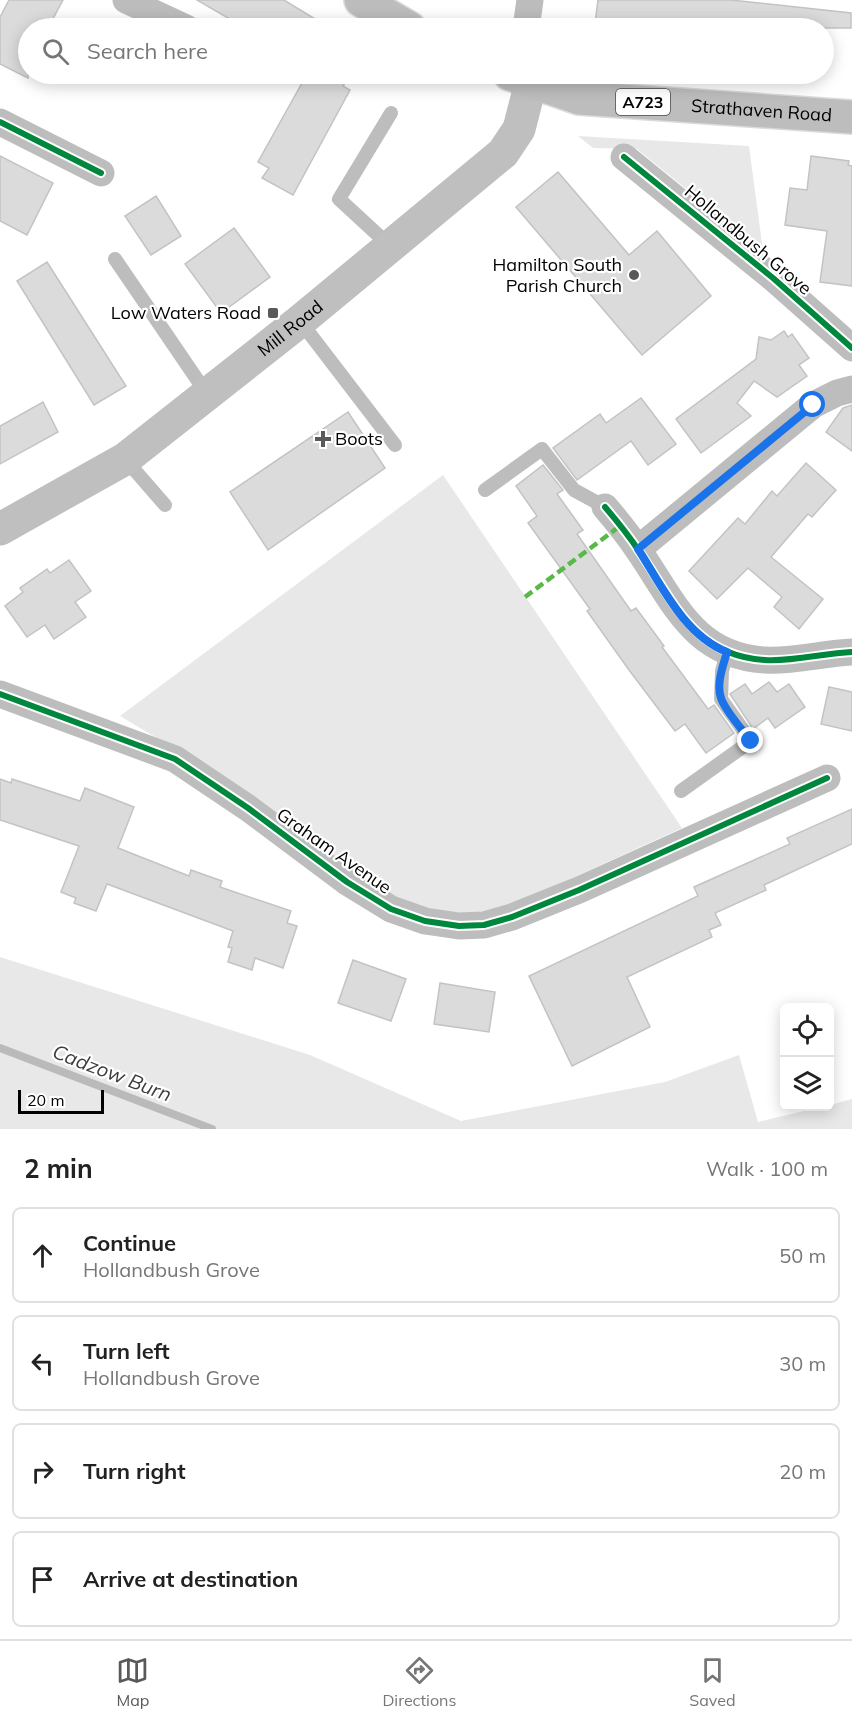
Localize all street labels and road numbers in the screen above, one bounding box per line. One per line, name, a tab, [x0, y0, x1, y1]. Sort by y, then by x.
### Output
road number: A723	[616, 89, 670, 115]
street label: Strathaven Road	[690, 94, 833, 127]
street label: Hollandbush Grove	[680, 180, 817, 300]
street label: Mill Road	[253, 295, 327, 361]
street label: Graham Avenue	[272, 802, 396, 899]

